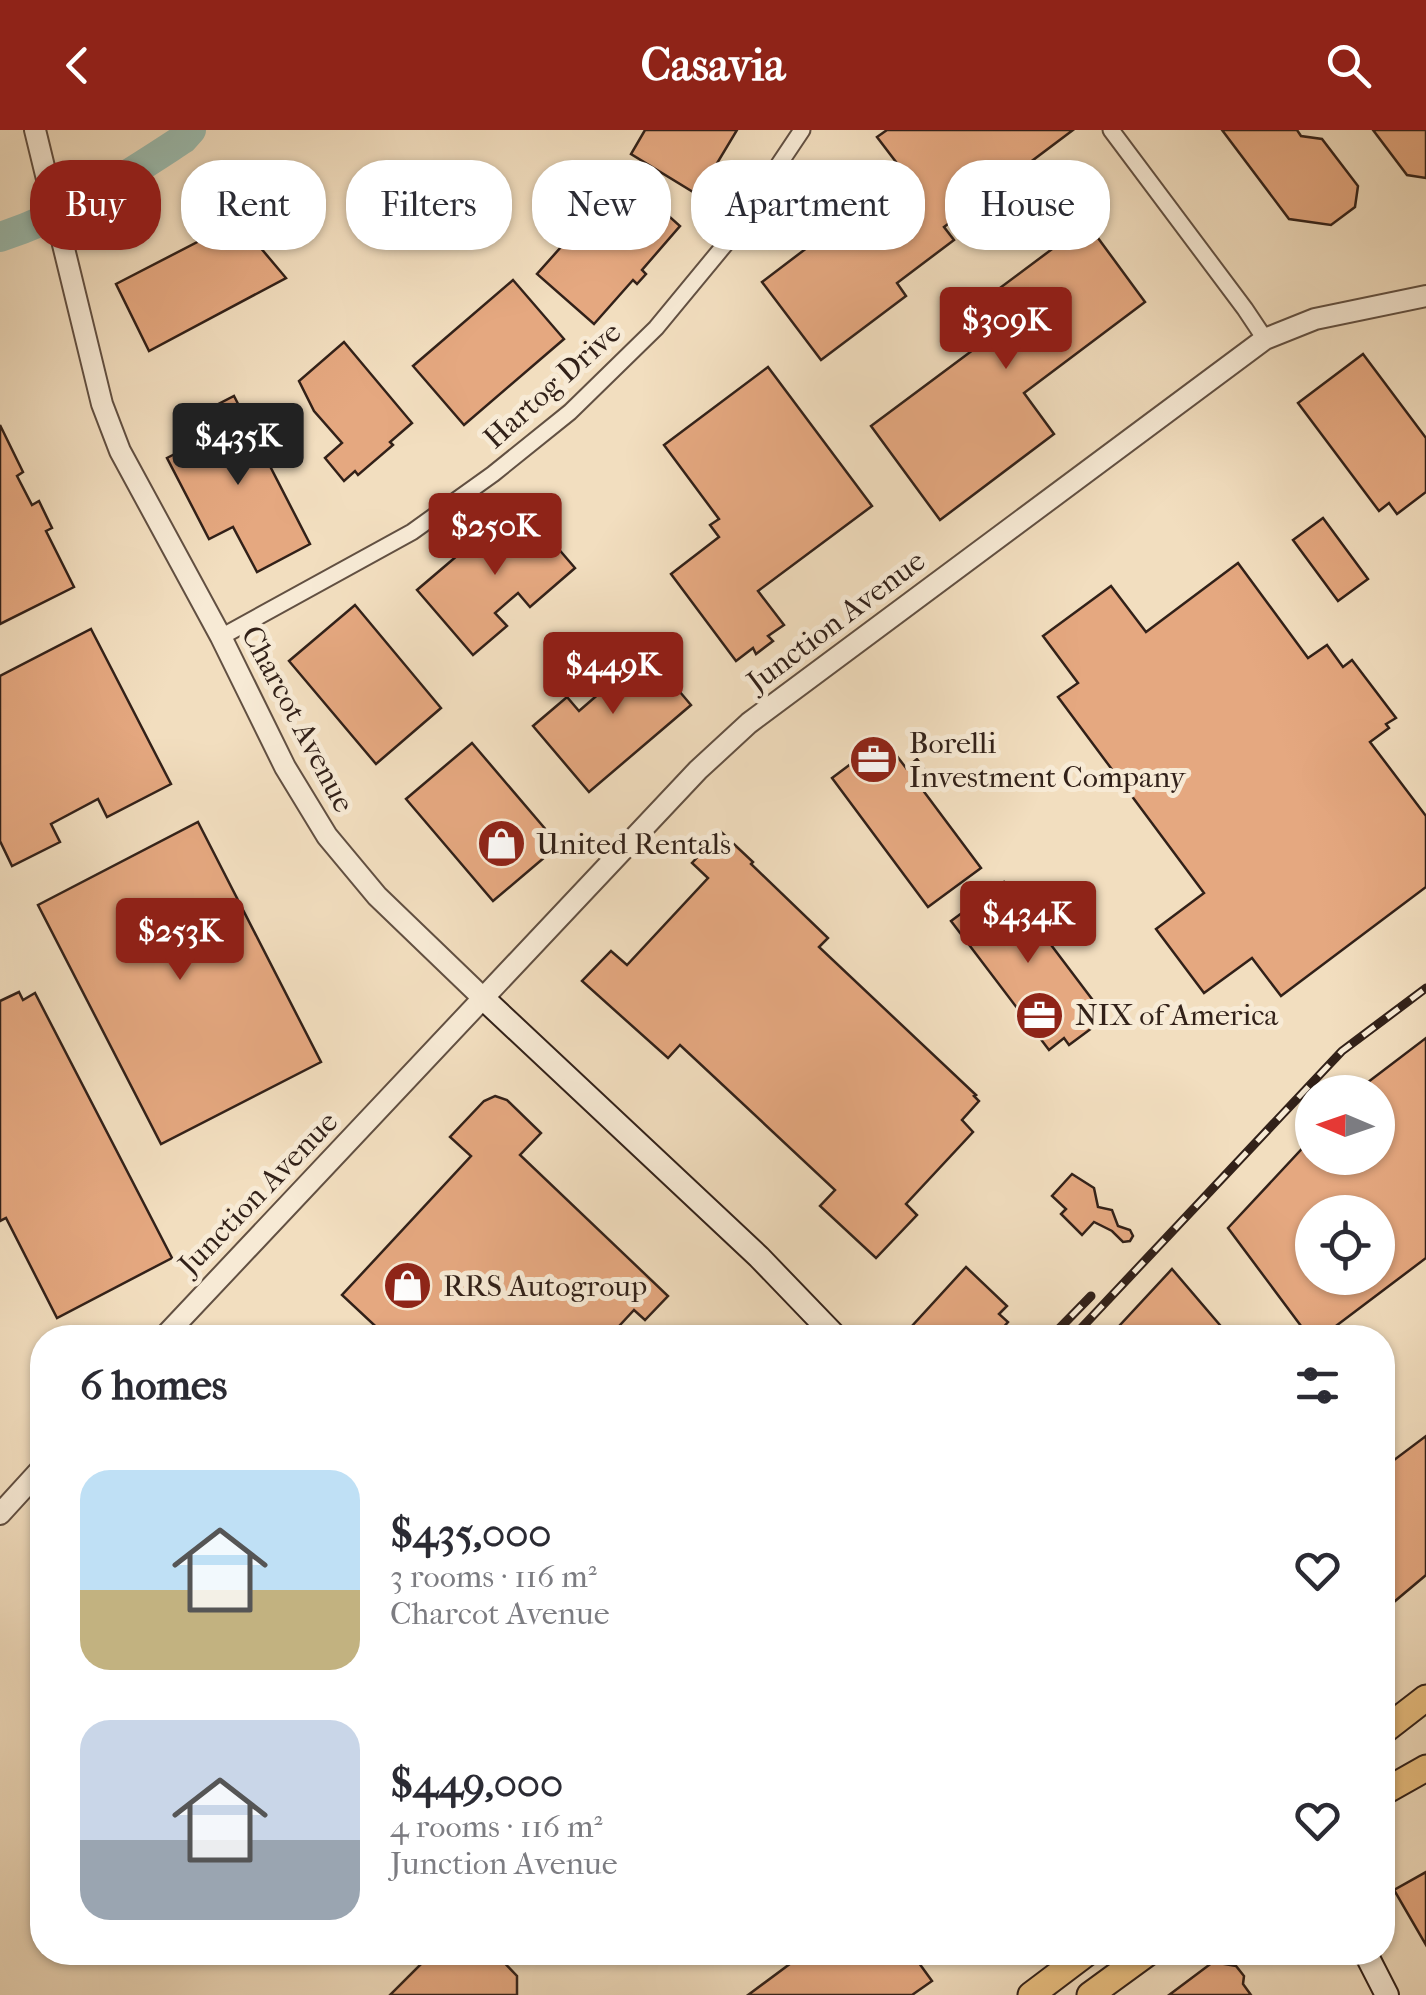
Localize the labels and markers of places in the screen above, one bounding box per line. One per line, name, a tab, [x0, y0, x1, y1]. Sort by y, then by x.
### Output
pin: $309K	[936, 287, 1076, 372]
pin: $435K	[168, 403, 308, 488]
pin: $250K	[425, 493, 565, 578]
pin: $449K	[543, 632, 683, 717]
place label: Borelli Investment Company	[909, 726, 1186, 795]
office icon: Borelli Investment Company	[848, 734, 900, 786]
shop icon: United Rentals	[475, 818, 527, 870]
place label: United Rentals	[536, 827, 731, 862]
pin: $434K	[958, 881, 1098, 966]
pin: $253K	[110, 898, 250, 983]
office icon: NIX of America	[1014, 989, 1066, 1041]
place label: NIX of America	[1075, 998, 1279, 1033]
shop icon: RRS Autogroup	[382, 1260, 434, 1312]
place label: RRS Autogroup	[443, 1269, 647, 1304]

